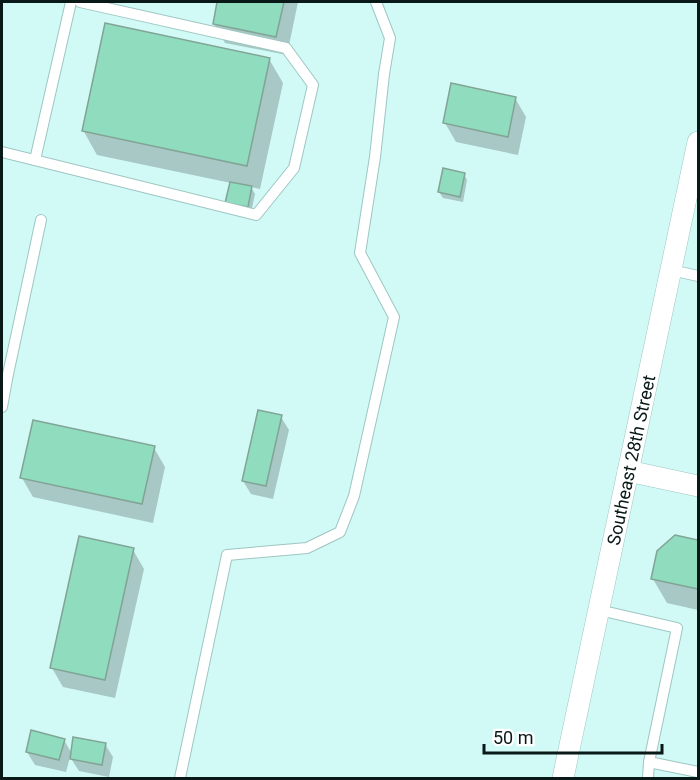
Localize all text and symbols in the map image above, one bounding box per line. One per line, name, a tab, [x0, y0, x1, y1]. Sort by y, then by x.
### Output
street label: Southeast 28th Street	[603, 373, 659, 547]
scale bar	[484, 717, 662, 755]
text: 50 m	[493, 727, 533, 748]

